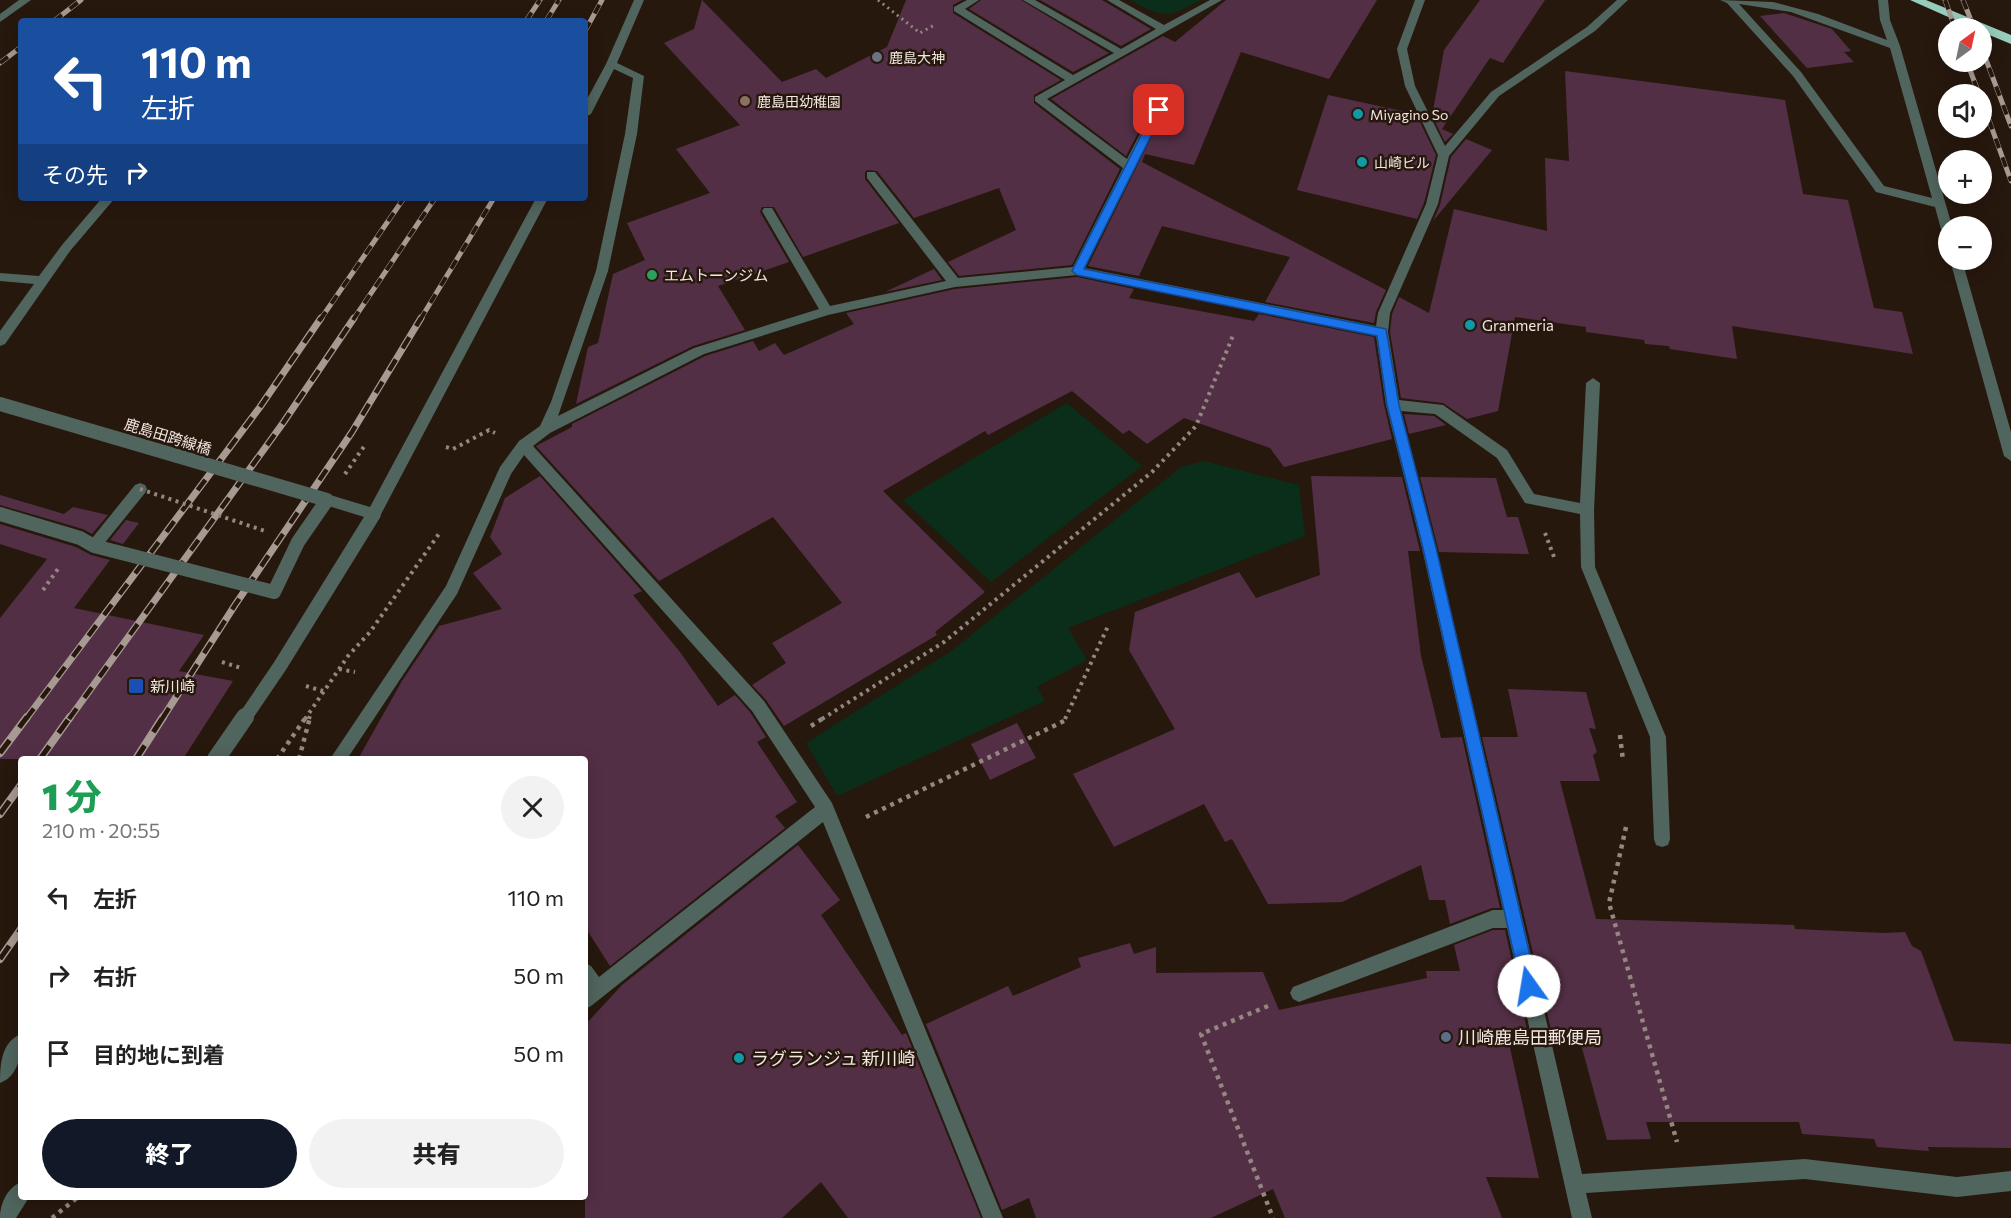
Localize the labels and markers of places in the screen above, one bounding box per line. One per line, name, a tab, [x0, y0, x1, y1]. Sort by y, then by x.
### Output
place label: 鹿島大神	[889, 49, 945, 66]
marker: 鹿島大神	[870, 50, 884, 64]
pin	[1133, 84, 1184, 135]
place label: 鹿島田幼稚園	[757, 93, 841, 110]
marker: 鹿島田幼稚園	[738, 94, 752, 108]
place label: Miyagino So	[1370, 106, 1448, 123]
marker: Miyagino So	[1351, 107, 1365, 121]
place label: 山崎ビル	[1374, 154, 1430, 171]
marker: 山崎ビル	[1355, 155, 1369, 169]
place label: エムトーンジム	[664, 266, 768, 284]
marker: エムトーンジム	[645, 268, 659, 282]
place label: Granmeria	[1482, 316, 1554, 334]
marker: Granmeria	[1463, 318, 1477, 332]
marker: 新川崎	[127, 677, 145, 695]
place label: 新川崎	[150, 677, 195, 695]
place label: 川崎鹿島田郵便局	[1458, 1026, 1602, 1048]
marker: 川崎鹿島田郵便局	[1439, 1030, 1453, 1044]
place label: ラグランジュ 新川崎	[751, 1047, 915, 1069]
marker: ラグランジュ 新川崎	[732, 1051, 746, 1065]

